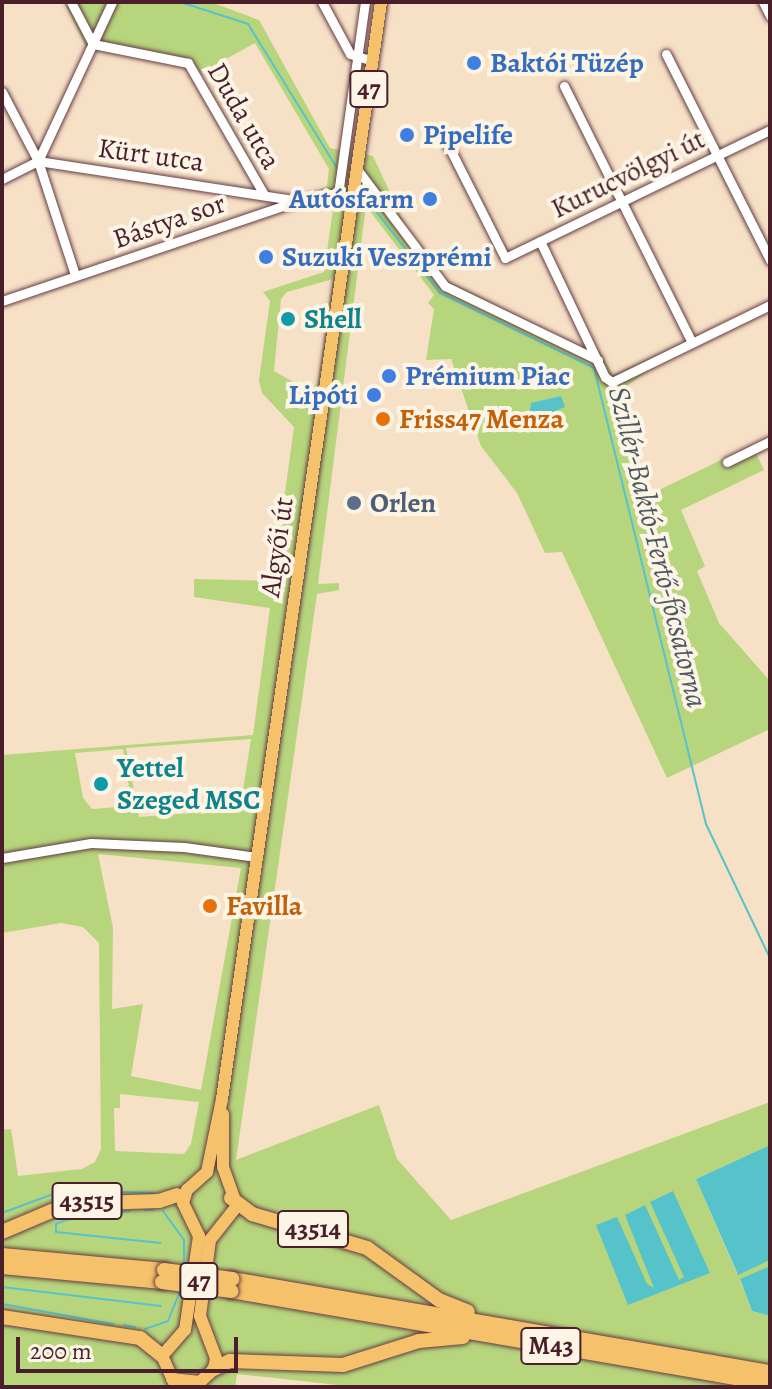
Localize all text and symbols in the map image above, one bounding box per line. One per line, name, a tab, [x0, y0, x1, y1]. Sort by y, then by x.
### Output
place label: Baktói Tüzép	[490, 46, 644, 80]
marker: Baktói Tüzép	[465, 54, 483, 72]
street label: Duda utca	[200, 57, 288, 175]
road number: 47	[349, 67, 389, 111]
place label: Pipelife	[423, 118, 513, 152]
street label: Kurucvölgyi út	[546, 122, 710, 226]
marker: Pipelife	[398, 126, 416, 144]
street label: Kürt utca	[96, 131, 206, 179]
place label: Autósfarm	[289, 182, 414, 216]
street label: Bástya sor	[108, 186, 230, 256]
marker: Autósfarm	[421, 190, 439, 208]
place label: Suzuki Veszprémi	[282, 240, 492, 274]
marker: Suzuki Veszprémi	[257, 248, 275, 266]
place label: Shell	[304, 302, 362, 336]
marker: Shell	[279, 310, 297, 328]
place label: Prémium Piac	[405, 359, 570, 393]
marker: Prémium Piac	[380, 367, 398, 385]
place label: Lipóti	[288, 378, 358, 412]
water label: Szillér-Baktó-Fertő-főcsatorna	[601, 383, 715, 711]
marker: Lipóti	[365, 386, 383, 404]
place label: Friss47 Menza	[399, 402, 564, 436]
marker: Friss47 Menza	[374, 410, 392, 428]
place label: Orlen	[370, 486, 436, 520]
marker: Orlen	[345, 494, 363, 512]
street label: Algyői út	[253, 495, 301, 599]
place label: Yettel Szeged MSC	[117, 751, 260, 817]
marker: Yettel Szeged MSC	[92, 775, 110, 793]
place label: Favilla	[226, 889, 302, 923]
marker: Favilla	[201, 897, 219, 915]
road number: 43515	[51, 1179, 123, 1223]
road number: 43514	[275, 1207, 351, 1251]
road number: 47	[179, 1259, 219, 1303]
scale bar	[20, 1321, 242, 1371]
road number: M43	[519, 1324, 583, 1368]
text: 200 m	[30, 1335, 92, 1367]

